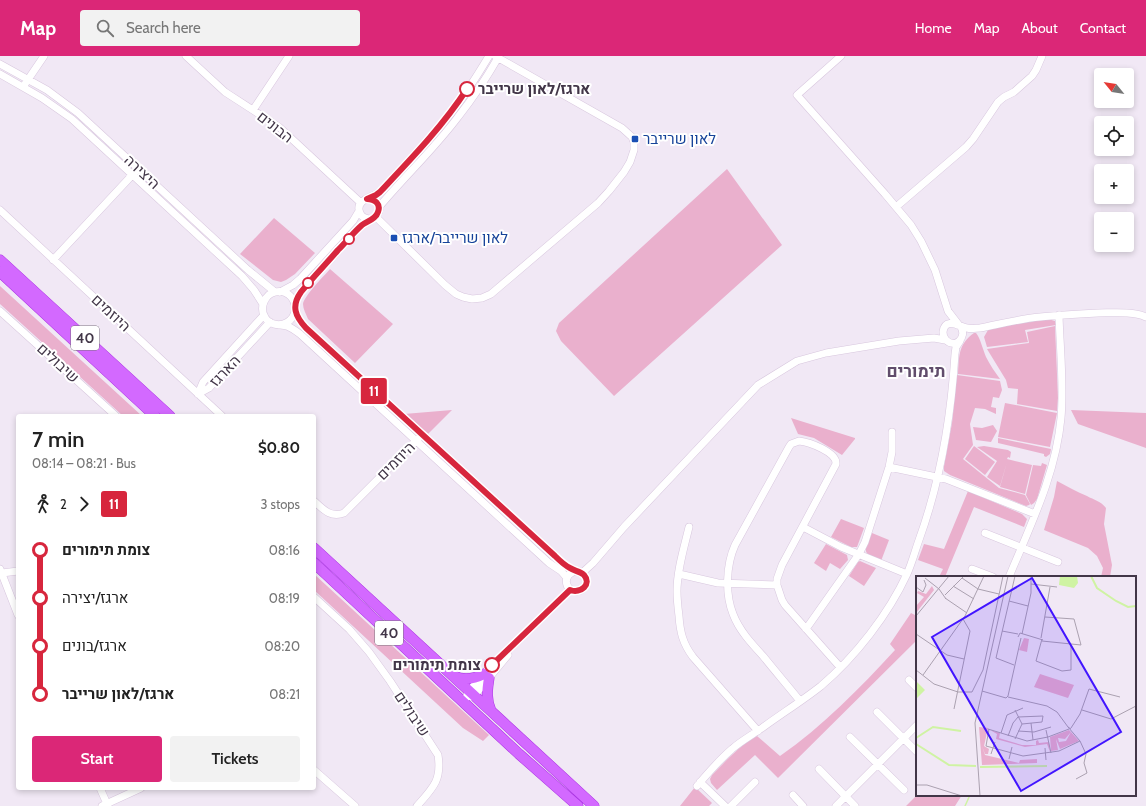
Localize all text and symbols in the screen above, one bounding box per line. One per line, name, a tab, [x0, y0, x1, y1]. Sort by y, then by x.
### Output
search box	[80, 10, 360, 46]
text: Map	[20, 17, 56, 40]
icon: search	[94, 17, 116, 39]
text: Search here	[126, 19, 201, 37]
text: Home	[915, 19, 952, 37]
text: Map	[974, 19, 999, 37]
text: About	[1021, 19, 1058, 37]
text: Contact	[1080, 19, 1126, 37]
north arrow	[1094, 68, 1134, 108]
map controls	[1094, 68, 1134, 252]
place label: ארגז/לאון שרייבר	[478, 80, 590, 98]
marker: ארגז/לאון שרייבר	[459, 81, 475, 97]
street label: הבונים	[253, 107, 297, 147]
button: locate	[1094, 116, 1134, 156]
place label: לאון שרייבר	[643, 130, 716, 148]
marker: לאון שרייבר	[630, 134, 640, 144]
street label: היצירה	[120, 151, 164, 193]
button: +	[1094, 164, 1134, 204]
button: −	[1094, 212, 1134, 252]
place label: לאון שרייבר/ארגז	[402, 229, 508, 247]
unlabelled marker	[343, 233, 355, 245]
marker: לאון שרייבר/ארגז	[389, 233, 399, 243]
unlabelled marker	[302, 277, 314, 289]
street label: היוזמים	[88, 291, 134, 335]
road number: 40	[71, 326, 99, 350]
street label: שיבולים	[33, 339, 83, 387]
street label: הארגז	[206, 351, 244, 391]
district label: תימורים	[887, 361, 945, 381]
line badge: 11	[356, 378, 392, 404]
text: 11	[369, 382, 379, 400]
text: 7 min	[32, 426, 85, 453]
street label: היוזמים	[373, 438, 419, 484]
text: $0.80	[258, 439, 300, 457]
text: 08:14 – 08:21 · Bus	[32, 455, 136, 471]
icon: walk	[32, 493, 54, 515]
icon: forward	[73, 493, 95, 515]
text: 11	[109, 495, 119, 513]
text: 2	[60, 496, 67, 512]
text: 3 stops	[261, 496, 300, 512]
text: צומת תימורים	[62, 541, 150, 559]
text: 08:16	[269, 542, 300, 558]
inset map	[916, 576, 1136, 796]
text: ארגז/יצירה	[62, 589, 128, 607]
text: 08:19	[269, 590, 300, 606]
road number: 40	[375, 621, 403, 645]
text: ארגז/בונים	[62, 637, 127, 655]
text: 08:20	[264, 638, 300, 654]
place label: צומת תימורים	[393, 656, 481, 674]
marker: צומת תימורים	[484, 657, 500, 673]
text: ארגז/לאון שרייבר	[62, 685, 174, 703]
text: 08:21	[269, 686, 300, 702]
street label: שיבולים	[390, 688, 434, 740]
button: Start	[32, 736, 162, 782]
button: Tickets	[170, 736, 300, 782]

